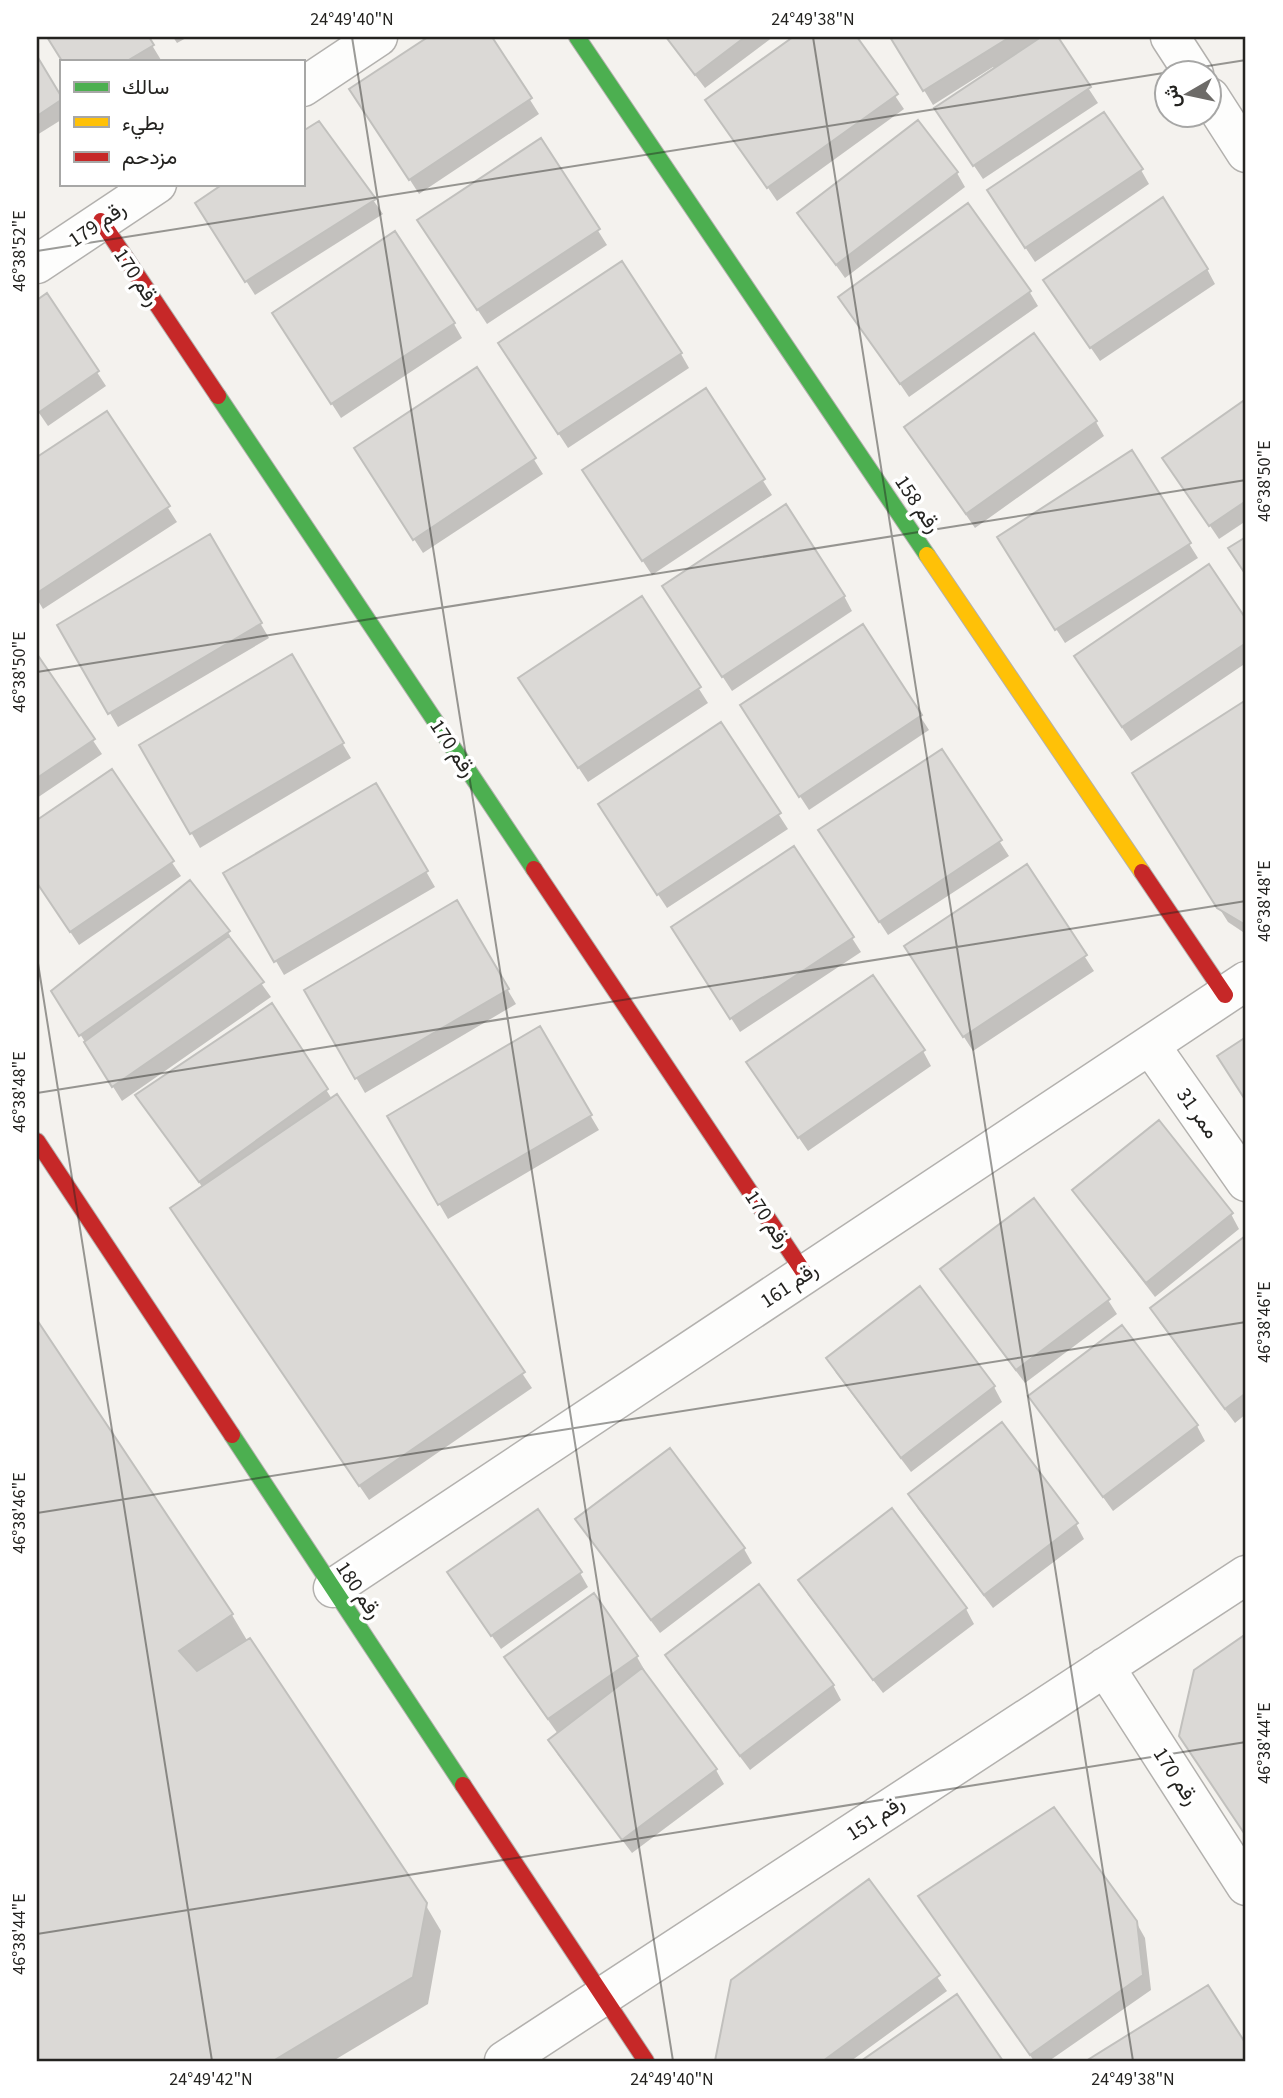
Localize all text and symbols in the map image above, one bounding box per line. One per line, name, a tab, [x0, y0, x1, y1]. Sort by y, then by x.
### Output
text: 24°49'40"N	[310, 7, 394, 32]
text: 24°49'38"N	[771, 7, 855, 32]
legend	[60, 60, 304, 186]
north arrow	[1154, 60, 1224, 130]
text: سالك	[122, 72, 169, 102]
text: ش	[1158, 83, 1188, 110]
text: بطيء	[122, 108, 165, 140]
text: مزدحم	[122, 142, 177, 172]
street label: رقم 179	[62, 194, 132, 254]
text: 46°38'52"E	[7, 210, 32, 292]
street label: رقم 170	[107, 242, 167, 312]
text: 46°38'50"E	[1252, 440, 1277, 522]
street label: رقم 158	[888, 469, 948, 539]
text: 46°38'50"E	[7, 631, 32, 713]
street label: رقم 170	[423, 713, 483, 783]
text: 46°38'48"E	[1252, 860, 1277, 942]
text: 46°38'48"E	[7, 1051, 32, 1133]
street label: ممر 31	[1170, 1081, 1226, 1145]
street label: رقم 170	[738, 1184, 798, 1254]
street label: رقم 161	[754, 1255, 824, 1315]
text: 46°38'46"E	[1252, 1281, 1277, 1363]
text: 46°38'46"E	[7, 1472, 32, 1554]
street label: رقم 180	[329, 1555, 389, 1625]
text: 46°38'44"E	[1252, 1702, 1277, 1784]
street label: رقم 170	[1146, 1741, 1206, 1811]
street label: رقم 151	[840, 1788, 910, 1848]
text: 46°38'44"E	[7, 1893, 32, 1975]
text: 24°49'42"N	[169, 2067, 253, 2092]
text: 24°49'40"N	[630, 2067, 714, 2092]
text: 24°49'38"N	[1091, 2067, 1175, 2092]

